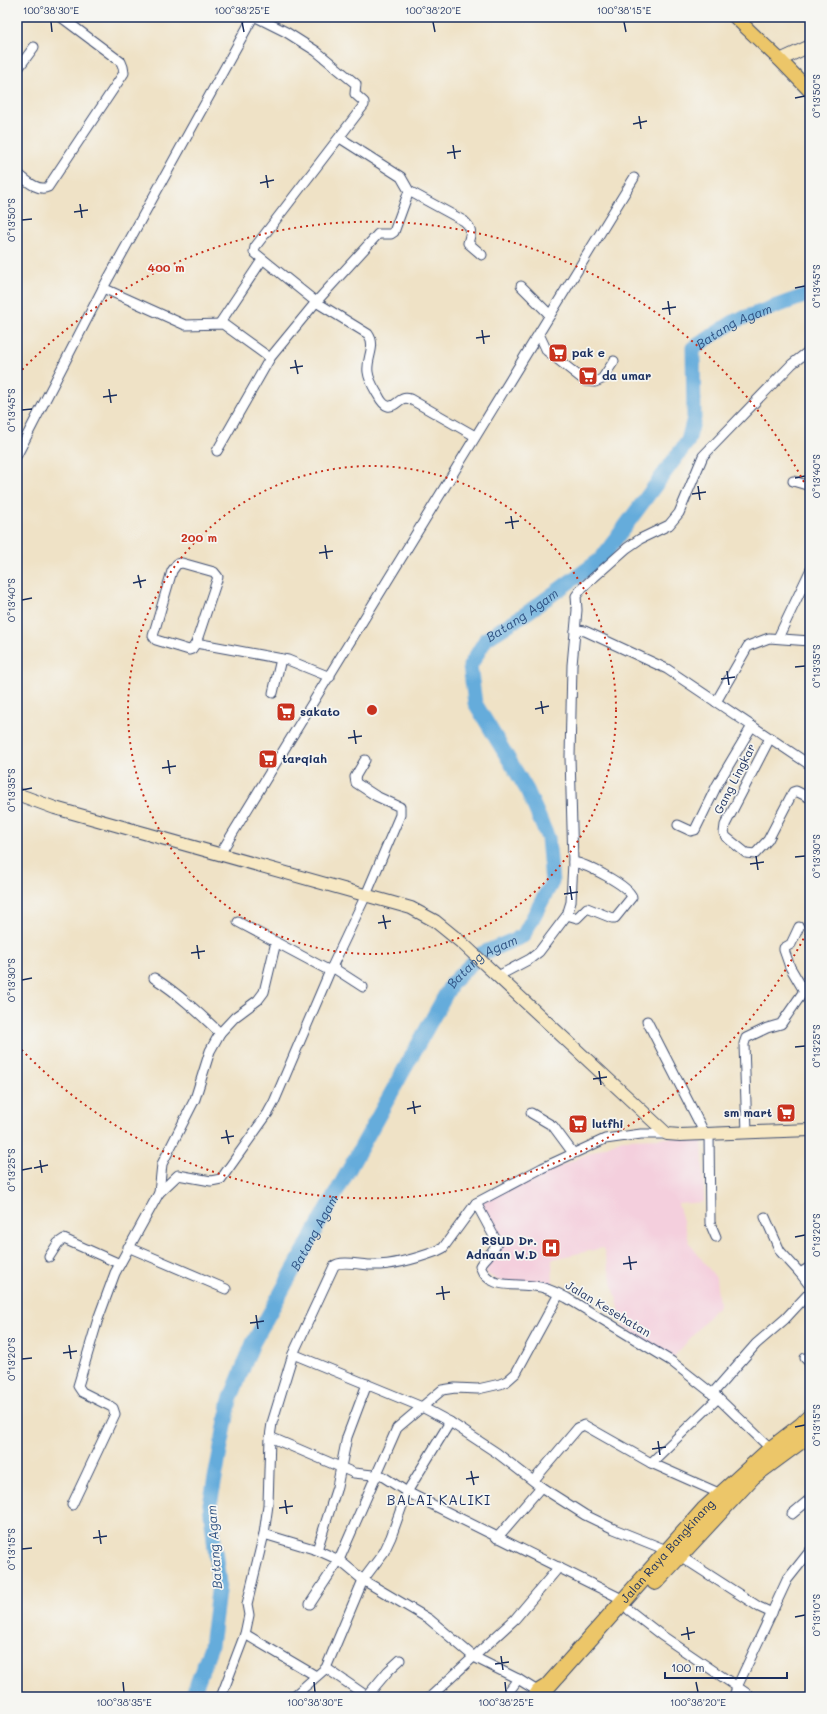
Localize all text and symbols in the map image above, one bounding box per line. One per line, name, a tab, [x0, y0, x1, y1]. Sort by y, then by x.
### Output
text: 100°38'30"E	[23, 3, 79, 17]
text: 100°38'25"E	[214, 3, 270, 17]
text: 100°38'20"E	[405, 3, 461, 17]
text: 100°38'15"E	[597, 3, 651, 17]
text: 0°13'50"S	[809, 74, 823, 118]
text: 0°13'50"S	[4, 198, 18, 242]
text: 400 m	[148, 259, 184, 275]
text: 0°13'45"S	[809, 264, 823, 308]
water label: Batang Agam	[692, 299, 774, 352]
supermarket icon: pak e	[547, 342, 569, 364]
place label: pak e	[572, 344, 605, 360]
supermarket icon: da umar	[577, 365, 599, 387]
place label: da umar	[602, 367, 651, 383]
text: 0°13'45"S	[4, 388, 18, 432]
text: 0°13'40"S	[809, 454, 823, 498]
text: 200 m	[181, 529, 217, 545]
text: 0°13'40"S	[4, 578, 18, 622]
water label: Batang Agam	[482, 584, 561, 645]
text: 0°13'35"S	[809, 644, 823, 688]
supermarket icon: sakato	[275, 701, 297, 723]
place label: sakato	[300, 703, 340, 719]
centre of rings	[365, 703, 379, 717]
street label: Gang Lingkar	[709, 740, 759, 817]
supermarket icon: tarqiah	[257, 748, 279, 770]
place label: tarqiah	[282, 750, 327, 766]
text: 0°13'35"S	[4, 768, 18, 812]
text: 0°13'30"S	[809, 834, 823, 878]
water label: Batang Agam	[442, 930, 520, 990]
text: 0°13'30"S	[4, 958, 18, 1002]
text: 0°13'25"S	[809, 1024, 823, 1068]
supermarket icon: sm mart	[775, 1102, 797, 1124]
place label: sm mart	[724, 1104, 772, 1120]
supermarket icon: lutfhi	[567, 1113, 589, 1135]
place label: lutfhi	[592, 1115, 624, 1131]
text: 0°13'25"S	[4, 1148, 18, 1192]
water label: Batang Agam	[286, 1191, 341, 1273]
text: 0°13'20"S	[809, 1213, 823, 1257]
place label: RSUD Dr. Adnaan W.D	[466, 1232, 537, 1262]
hospital icon: RSUD Dr. Adnaan W.D	[540, 1237, 562, 1259]
street label: Jalan Kesehatan	[563, 1276, 654, 1340]
text: 0°13'20"S	[4, 1337, 18, 1381]
text: 0°13'15"S	[809, 1404, 823, 1446]
district label: BALAI KALIKI	[387, 1490, 491, 1509]
street label: Jalan Raya Bangkinang	[616, 1495, 718, 1606]
water label: Batang Agam	[202, 1505, 225, 1589]
text: 0°13'15"S	[4, 1528, 18, 1570]
text: 0°13'10"S	[809, 1593, 823, 1636]
scale bar	[665, 1654, 787, 1680]
text: 100 m	[671, 1659, 705, 1675]
text: 100°38'35"E	[96, 1695, 152, 1709]
text: 100°38'30"E	[287, 1695, 343, 1709]
text: 100°38'25"E	[478, 1695, 534, 1709]
text: 100°38'20"E	[670, 1695, 726, 1709]

